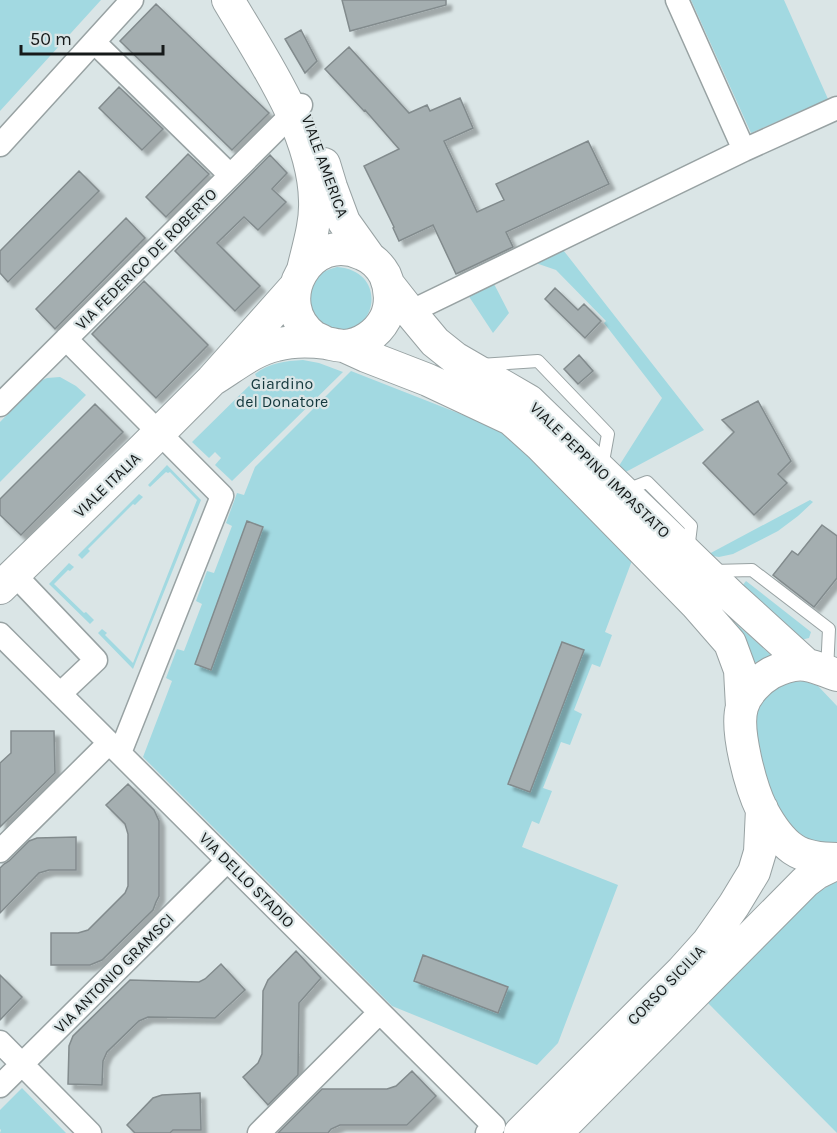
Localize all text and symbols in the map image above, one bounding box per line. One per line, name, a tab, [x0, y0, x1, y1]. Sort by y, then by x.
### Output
scale bar	[21, 18, 164, 56]
text: 50 m	[30, 28, 72, 50]
street label: VIALE AMERICA	[298, 112, 352, 220]
street label: VIA FEDERICO DE ROBERTO	[71, 184, 221, 334]
park label: Giardino del Donatore	[236, 374, 328, 411]
street label: VIALE PEPPINO IMPASTATO	[526, 398, 674, 542]
street label: VIALE ITALIA	[70, 449, 144, 521]
street label: VIA DELLO STADIO	[195, 828, 299, 932]
street label: VIA ANTONIO GRAMSCI	[50, 909, 178, 1037]
street label: CORSO SICILIA	[623, 941, 709, 1029]

